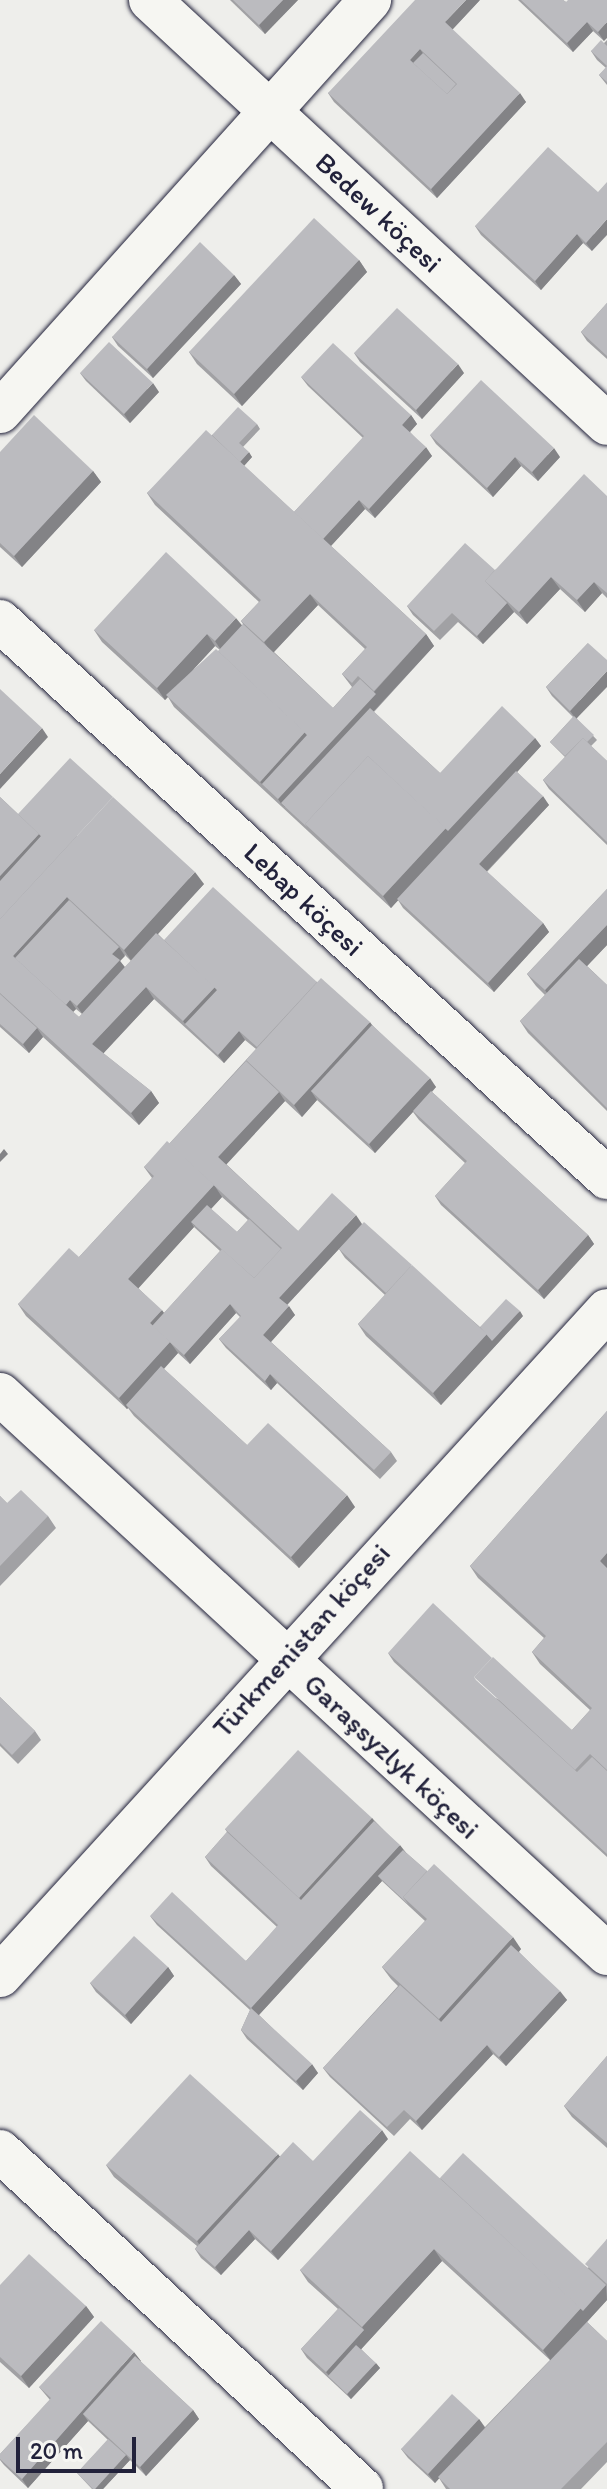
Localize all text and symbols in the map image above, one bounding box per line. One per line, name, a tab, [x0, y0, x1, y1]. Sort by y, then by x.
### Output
street label: Bedew köçesi	[309, 145, 449, 279]
street label: Lebap köçesi	[237, 835, 371, 963]
street label: Türkmenistan köçesi	[205, 1536, 397, 1744]
street label: Garaşsyzlyk köçesi	[298, 1666, 486, 1846]
scale bar	[20, 2421, 140, 2471]
text: 20 m	[30, 2436, 83, 2465]

